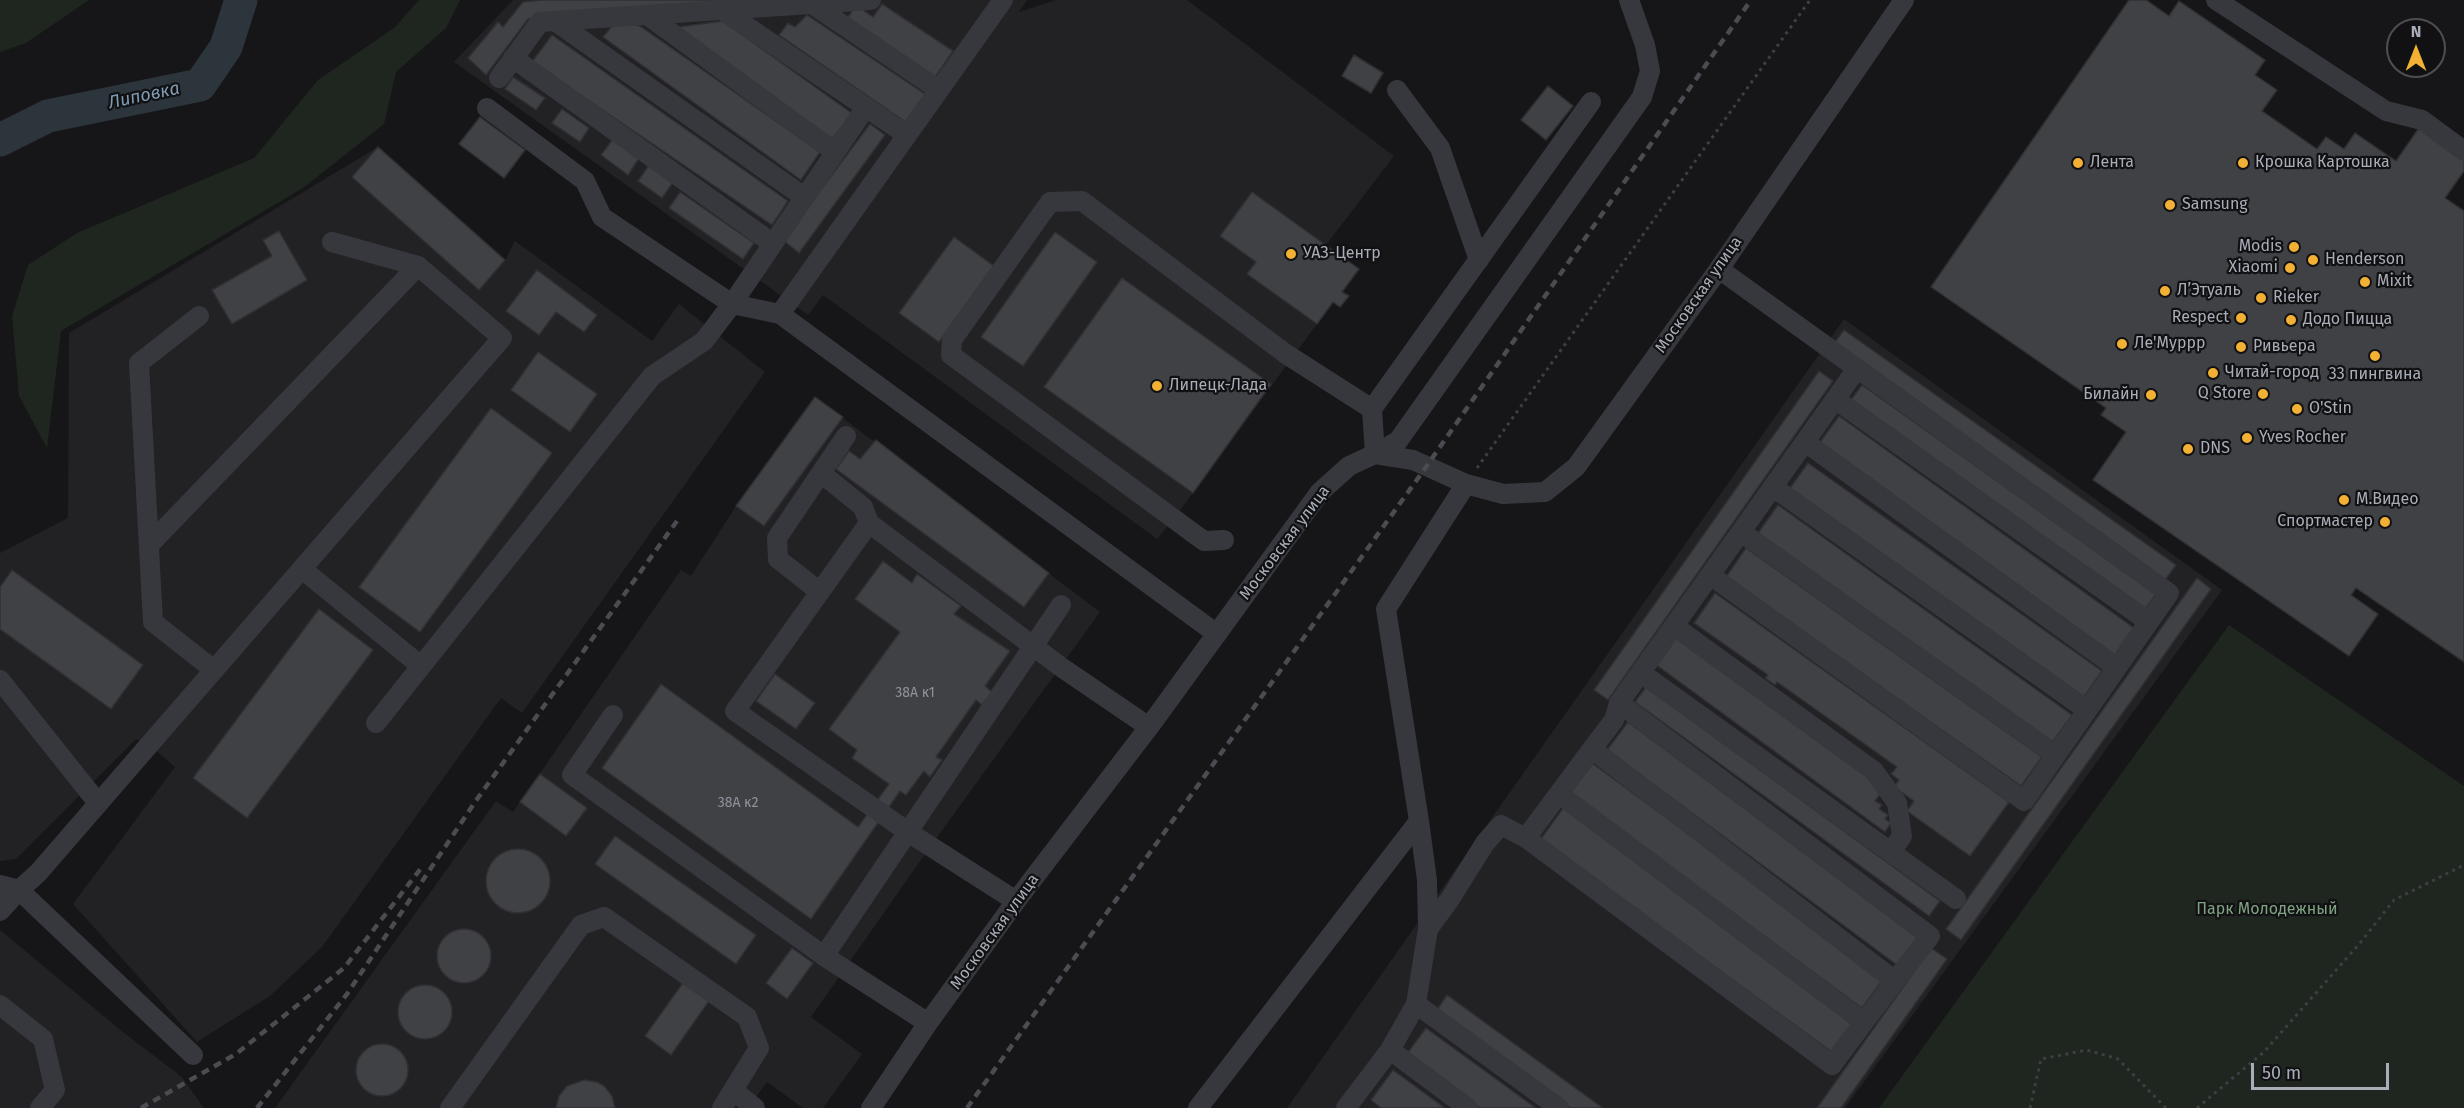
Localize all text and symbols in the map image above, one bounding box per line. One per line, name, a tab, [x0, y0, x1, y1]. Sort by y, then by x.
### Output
north arrow	[2386, 18, 2446, 78]
text: N	[2411, 22, 2421, 41]
water label: Липовка	[106, 78, 182, 114]
place label: Лента	[2090, 153, 2134, 173]
place label: Крошка Картошка	[2255, 153, 2390, 173]
marker: Лента	[2071, 156, 2085, 170]
marker: Крошка Картошка	[2236, 156, 2250, 170]
place label: Samsung	[2182, 195, 2248, 215]
marker: Samsung	[2163, 198, 2177, 212]
street label: Московская улица	[1652, 233, 1746, 357]
place label: Modis	[2239, 237, 2282, 257]
marker: Modis	[2287, 240, 2301, 254]
place label: УАЗ-Центр	[1303, 244, 1381, 264]
marker: УАЗ-Центр	[1284, 247, 1298, 261]
place label: Henderson	[2325, 250, 2404, 270]
marker: Henderson	[2306, 253, 2320, 267]
place label: Xiaomi	[2229, 258, 2278, 278]
marker: Xiaomi	[2283, 261, 2297, 275]
place label: Mixit	[2377, 272, 2412, 292]
marker: Mixit	[2358, 275, 2372, 289]
place label: Л’Этуаль	[2177, 281, 2241, 301]
marker: Л’Этуаль	[2158, 284, 2172, 298]
place label: Rieker	[2273, 288, 2319, 308]
marker: Rieker	[2254, 291, 2268, 305]
place label: Respect	[2172, 308, 2229, 328]
place label: Додо Пицца	[2303, 310, 2392, 330]
marker: Respect	[2234, 311, 2248, 325]
marker: Додо Пицца	[2284, 313, 2298, 327]
place label: Ле'Муррр	[2134, 334, 2205, 354]
marker: Ле'Муррр	[2115, 337, 2129, 351]
place label: Ривьера	[2253, 337, 2316, 357]
marker: Ривьера	[2234, 340, 2248, 354]
marker: 33 пингвина	[2368, 349, 2382, 363]
place label: Читай-город	[2225, 363, 2319, 383]
place label: 33 пингвина	[2329, 365, 2421, 385]
marker: Читай-город	[2206, 366, 2220, 380]
place label: Липецк-Лада	[1169, 376, 1267, 396]
marker: Липецк-Лада	[1150, 379, 1164, 393]
place label: Q Store	[2198, 384, 2251, 404]
place label: Билайн	[2083, 385, 2139, 405]
marker: Q Store	[2256, 387, 2270, 401]
marker: Билайн	[2144, 388, 2158, 402]
place label: O'Stin	[2309, 399, 2352, 419]
marker: O'Stin	[2290, 402, 2304, 416]
place label: Yves Rocher	[2259, 428, 2346, 448]
marker: Yves Rocher	[2240, 431, 2254, 445]
place label: DNS	[2200, 439, 2230, 459]
marker: DNS	[2181, 442, 2195, 456]
street label: Московская улица	[1236, 482, 1334, 604]
place label: М.Видео	[2356, 490, 2419, 510]
marker: М.Видео	[2337, 493, 2351, 507]
place label: Спортмастер	[2277, 512, 2373, 532]
marker: Спортмастер	[2378, 515, 2392, 529]
house number: 38А к1	[895, 685, 935, 701]
house number: 38А к2	[718, 795, 758, 811]
street label: Московская улица	[947, 871, 1043, 993]
park label: Парк Молодежный	[2196, 900, 2338, 920]
scale bar	[2254, 1051, 2392, 1089]
text: 50 m	[2262, 1062, 2301, 1084]

